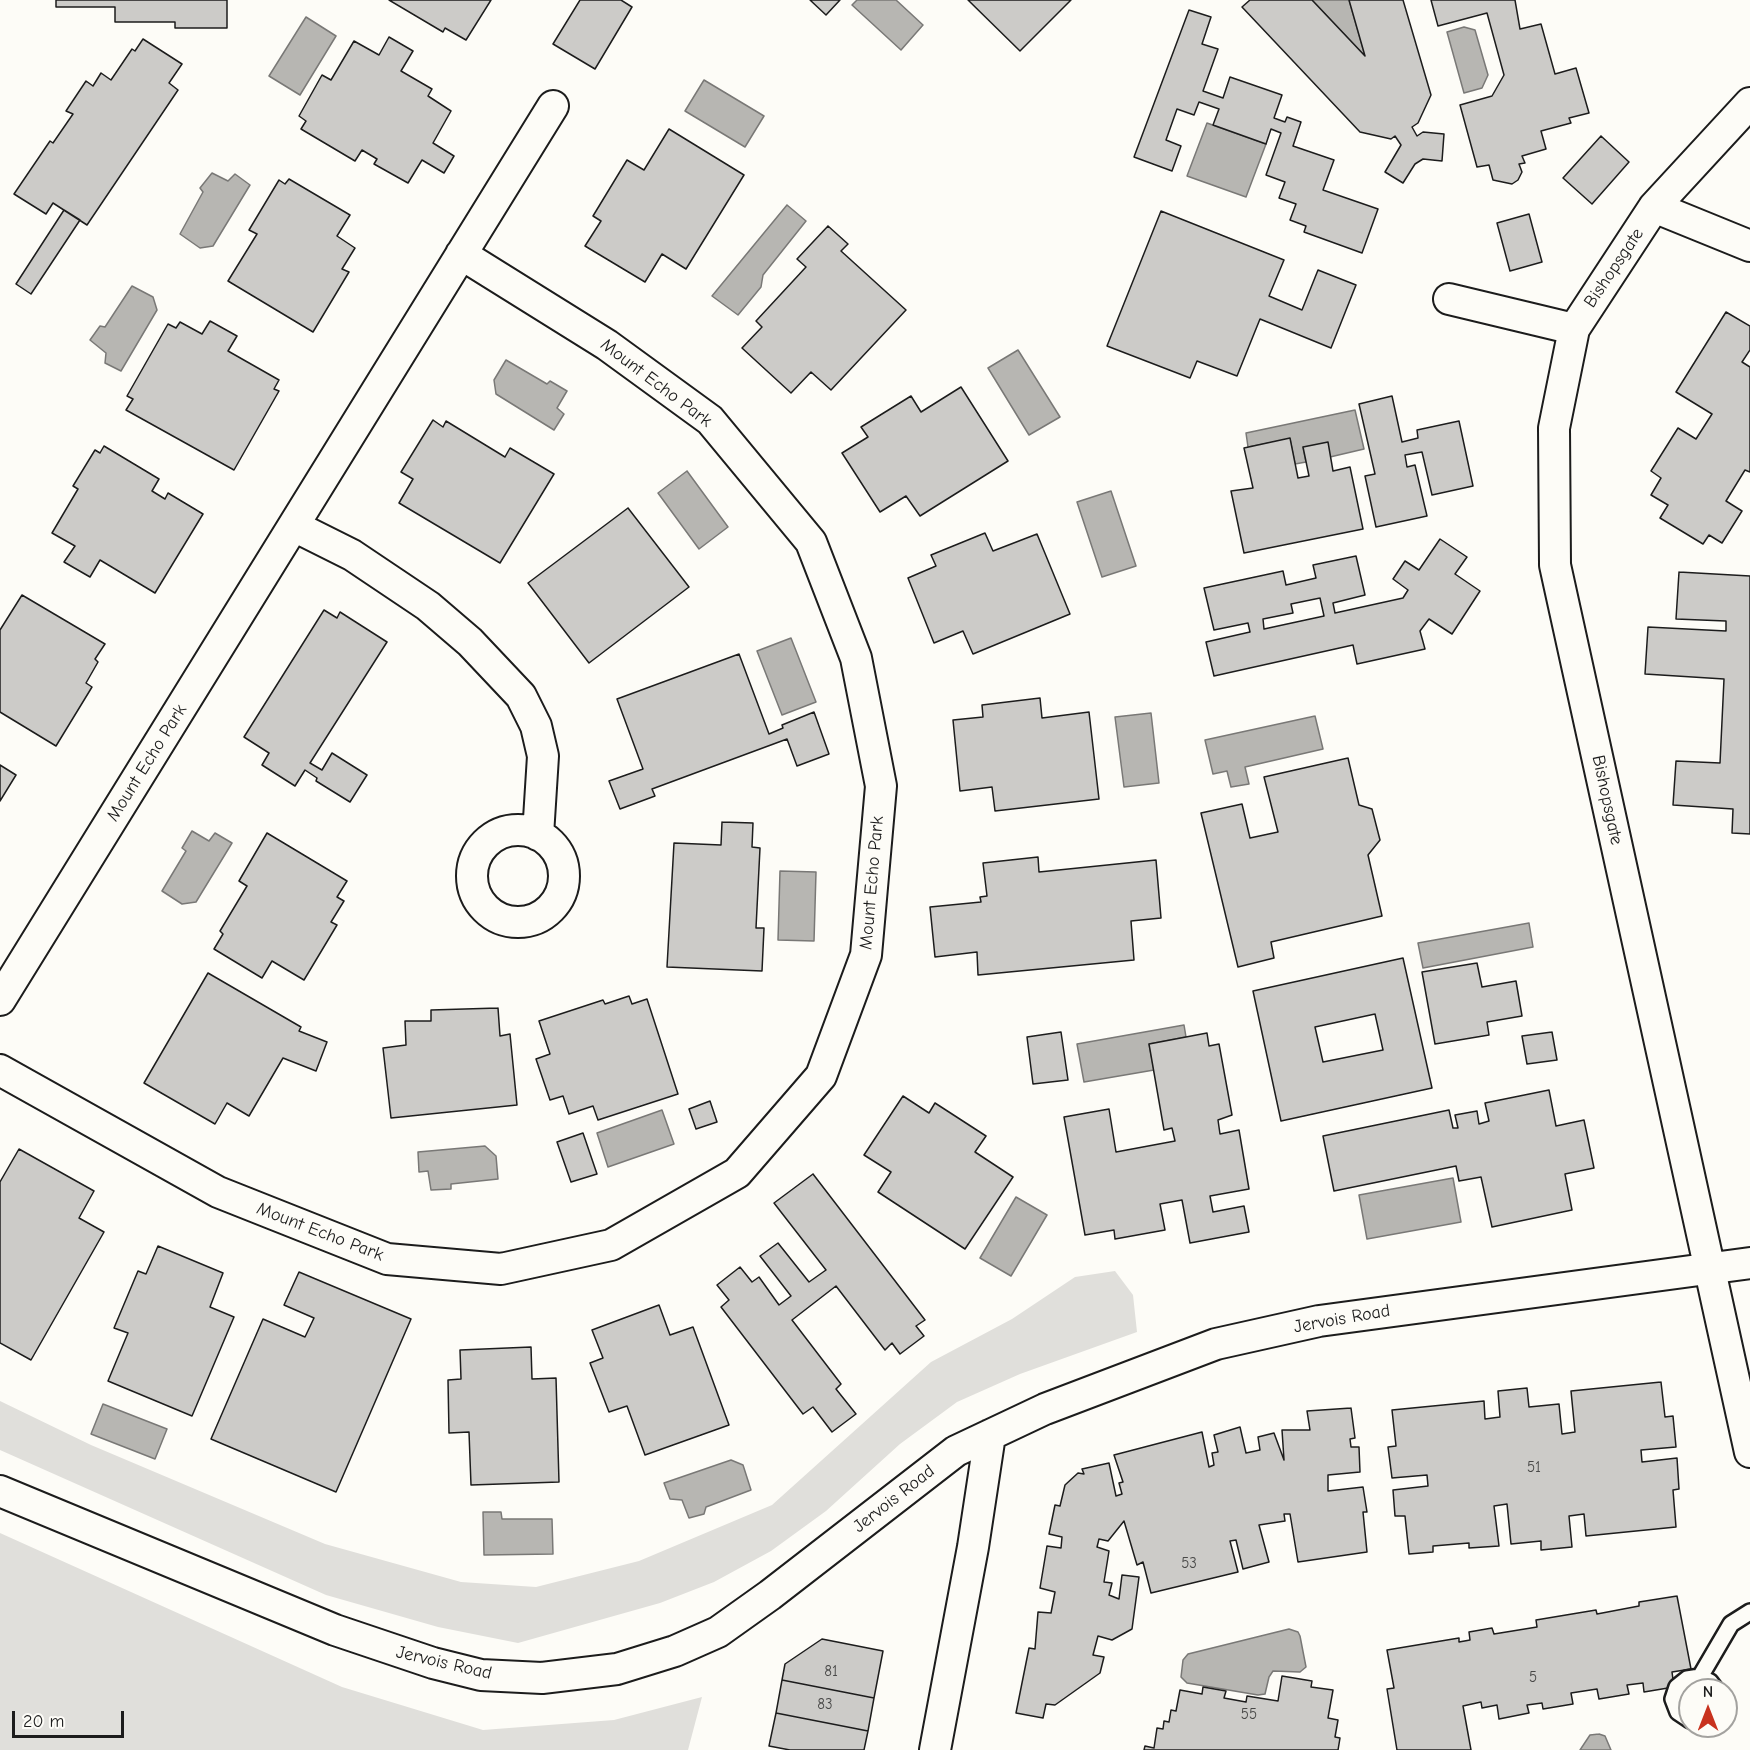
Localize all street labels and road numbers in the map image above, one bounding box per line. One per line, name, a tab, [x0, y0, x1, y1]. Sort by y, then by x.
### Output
street label: Bishopsgate	[1580, 224, 1648, 312]
street label: Mount Echo Park	[596, 334, 716, 432]
street label: Mount Echo Park	[102, 700, 192, 826]
street label: Bishopsgate	[1587, 753, 1627, 847]
street label: Mount Echo Park	[855, 815, 889, 951]
street label: Mount Echo Park	[254, 1198, 386, 1266]
street label: Jervois Road	[1292, 1300, 1392, 1338]
street label: Jervois Road	[849, 1460, 939, 1538]
street label: Jervois Road	[394, 1642, 494, 1684]

